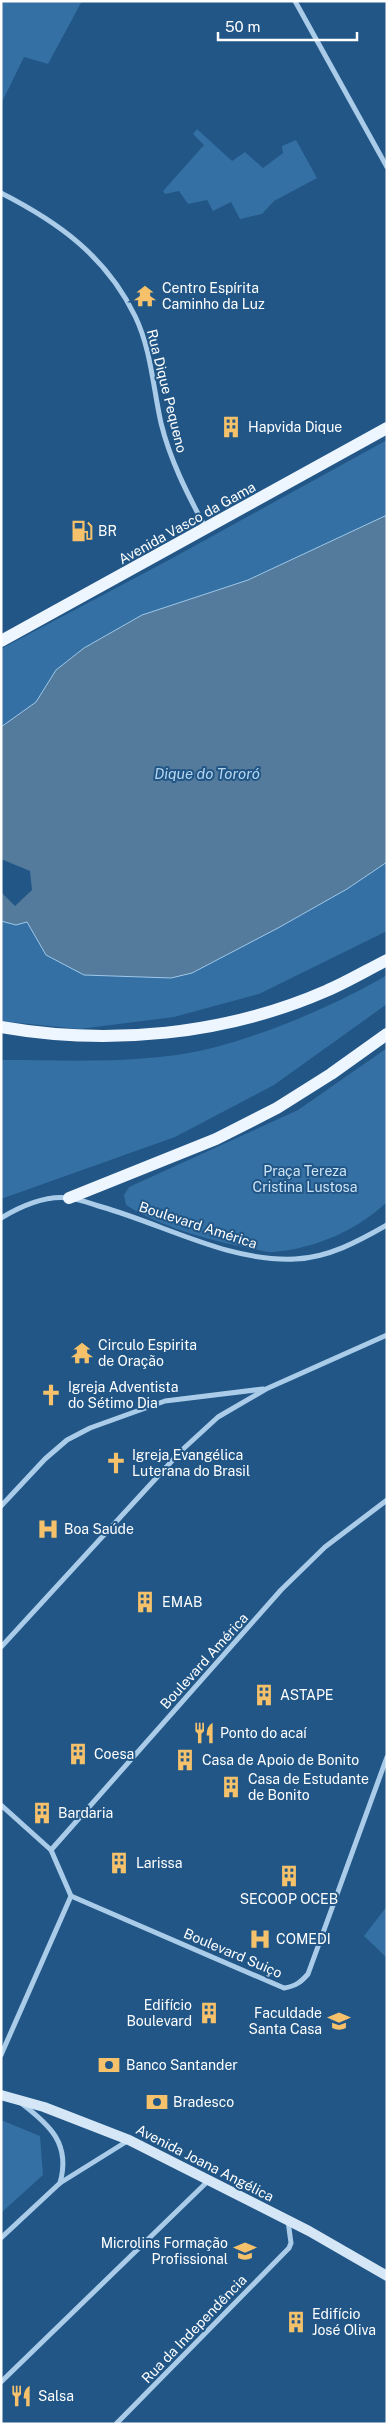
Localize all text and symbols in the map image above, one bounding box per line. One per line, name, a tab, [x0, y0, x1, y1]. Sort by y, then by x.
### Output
scale bar	[218, 10, 357, 42]
text: 50 m	[225, 18, 260, 35]
place label: Centro Espírita Caminho da Luz	[162, 280, 265, 312]
temple icon: Centro Espírita Caminho da Luz	[132, 283, 158, 309]
street label: Rua Dique Pequeno	[144, 328, 190, 454]
building icon: Hapvida Dique	[218, 414, 244, 440]
place label: Hapvida Dique	[248, 419, 342, 435]
street label: Avenida Vasco da Gama	[116, 479, 258, 567]
fuel station icon: BR	[69, 518, 95, 544]
place label: BR	[98, 523, 117, 539]
water label: Dique do Tororó	[154, 765, 260, 782]
park label: Praça Tereza Cristina Lustosa	[253, 1163, 357, 1195]
street label: Boulevard América	[137, 1198, 259, 1252]
place label: Circulo Espirita de Oração	[98, 1337, 197, 1369]
temple icon: Circulo Espirita de Oração	[69, 1340, 95, 1366]
place label: Igreja Adventista do Sétimo Dia	[68, 1379, 178, 1411]
church icon: Igreja Adventista do Sétimo Dia	[38, 1382, 64, 1408]
place label: Igreja Evangélica Luterana do Brasil	[132, 1447, 250, 1479]
church icon: Igreja Evangélica Luterana do Brasil	[103, 1450, 129, 1476]
hospital icon: Boa Saúde	[35, 1516, 61, 1542]
place label: Boa Saúde	[64, 1521, 134, 1537]
building icon: EMAB	[132, 1589, 158, 1615]
place label: EMAB	[162, 1594, 203, 1610]
street label: Boulevard América	[157, 1610, 251, 1712]
building icon: ASTAPE	[251, 1682, 277, 1708]
place label: ASTAPE	[280, 1687, 334, 1703]
restaurant icon: Ponto do acaí	[191, 1720, 217, 1746]
place label: Ponto do acaí	[220, 1725, 307, 1741]
building icon: Coesa	[65, 1741, 91, 1767]
place label: Coesa	[94, 1746, 134, 1762]
building icon: Casa de Apoio de Bonito	[172, 1747, 198, 1773]
place label: Casa de Apoio de Bonito	[202, 1752, 359, 1768]
place label: Casa de Estudante de Bonito	[248, 1771, 369, 1803]
building icon: Casa de Estudante de Bonito	[218, 1774, 244, 1800]
building icon: Bardaria	[29, 1800, 55, 1826]
place label: Bardaria	[58, 1805, 113, 1821]
building icon: Larissa	[106, 1850, 132, 1876]
place label: Larissa	[136, 1855, 182, 1871]
building icon: SECOOP OCEB	[276, 1863, 302, 1889]
place label: SECOOP OCEB	[240, 1891, 338, 1907]
street label: Boulevard Suiço	[181, 1925, 285, 1981]
hospital icon: COMEDI	[247, 1926, 273, 1952]
place label: COMEDI	[276, 1931, 331, 1947]
place label: Edifício Boulevard	[126, 1997, 192, 2029]
building icon: Edifício Boulevard	[196, 2000, 222, 2026]
place label: Faculdade Santa Casa	[249, 2005, 322, 2037]
school or university icon: Faculdade Santa Casa	[326, 2008, 352, 2034]
bank icon: Banco Santander	[96, 2052, 122, 2078]
place label: Banco Santander	[126, 2057, 238, 2073]
bank icon: Bradesco	[144, 2089, 170, 2115]
place label: Bradesco	[173, 2094, 234, 2110]
street label: Avenida Joana Angélica	[133, 2121, 277, 2205]
place label: Microlins Formação Profissional	[101, 2235, 228, 2267]
school or university icon: Microlins Formação Profissional	[232, 2238, 258, 2264]
street label: Rua da Independência	[138, 2272, 250, 2386]
place label: Edifício José Oliva	[312, 2306, 376, 2338]
building icon: Edifício José Oliva	[283, 2309, 309, 2335]
restaurant icon: Salsa	[8, 2383, 34, 2409]
place label: Salsa	[38, 2388, 74, 2404]

